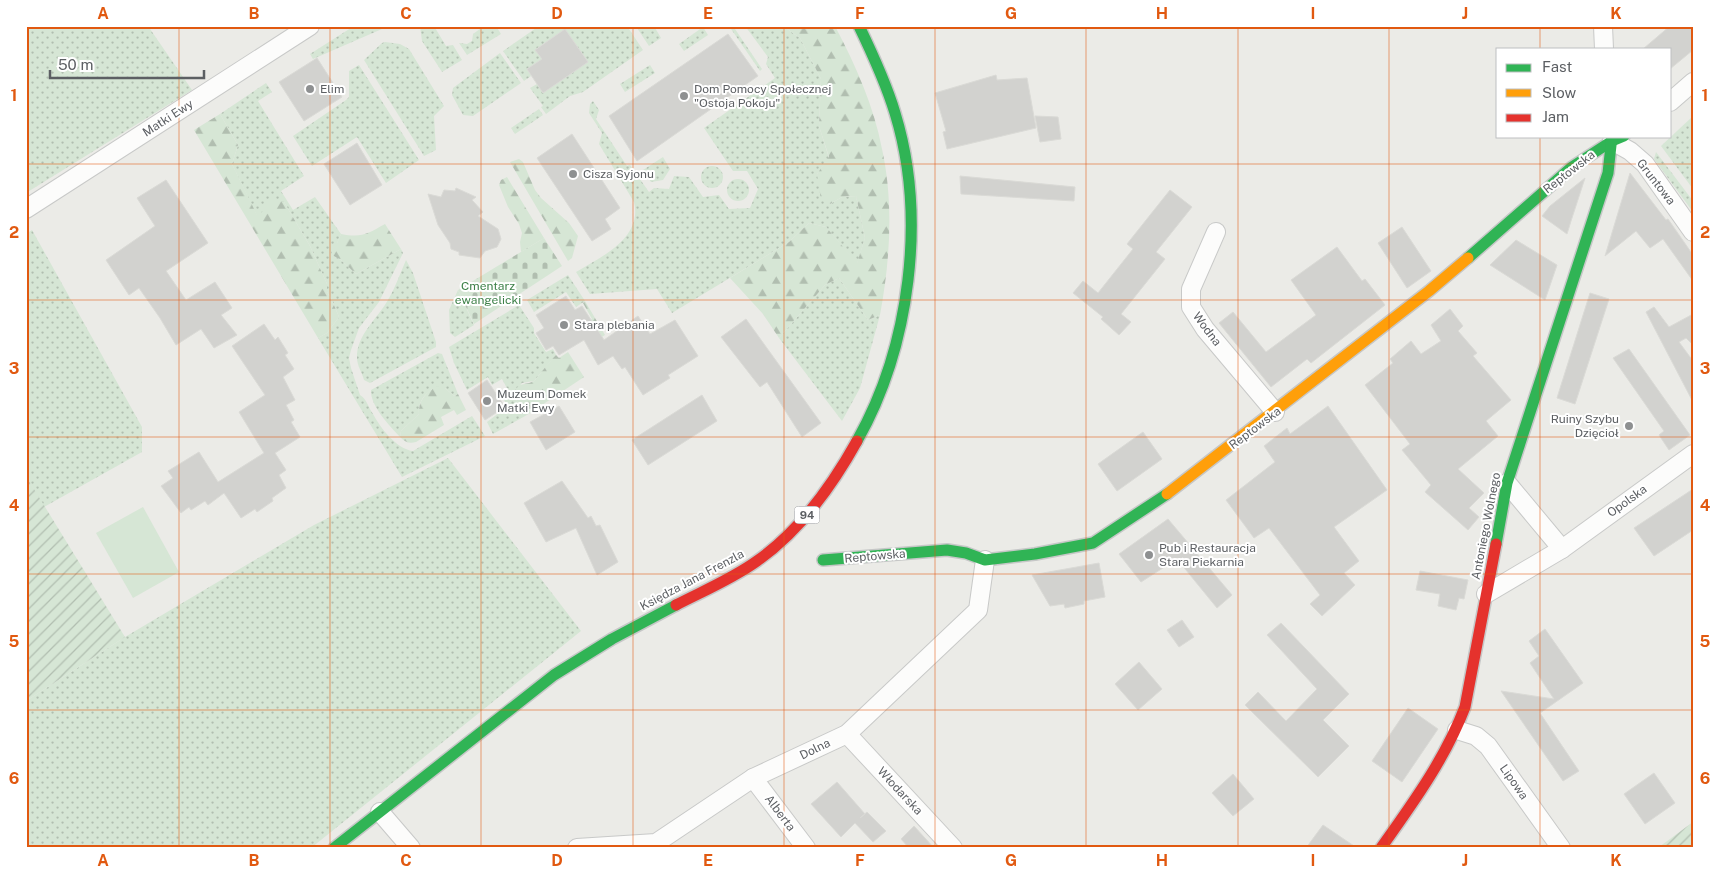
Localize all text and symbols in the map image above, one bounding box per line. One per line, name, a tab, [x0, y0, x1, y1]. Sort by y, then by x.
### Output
text: A	[97, 4, 109, 23]
text: B	[249, 4, 260, 23]
text: C	[400, 4, 412, 23]
text: D	[551, 4, 563, 23]
text: E	[703, 4, 713, 23]
text: F	[855, 4, 865, 23]
text: G	[1005, 4, 1017, 23]
text: H	[1156, 4, 1168, 23]
text: I	[1311, 4, 1315, 23]
text: J	[1462, 4, 1468, 23]
text: K	[1610, 4, 1622, 23]
scale bar	[50, 48, 204, 80]
legend	[1496, 48, 1672, 138]
text: 50 m	[58, 56, 93, 73]
text: Fast	[1542, 58, 1572, 75]
place label: Elim	[320, 82, 344, 96]
place label: Dom Pomocy Społecznej "Ostoja Pokoju"	[694, 82, 831, 110]
marker: Elim	[304, 83, 316, 95]
text: Slow	[1542, 84, 1577, 101]
text: 1	[11, 86, 17, 105]
text: 1	[1702, 86, 1708, 105]
marker: Dom Pomocy Społecznej "Ostoja Pokoju"	[678, 90, 690, 102]
street label: Matki Ewy	[140, 96, 196, 140]
text: Jam	[1542, 108, 1569, 125]
street label: Reptowska	[1541, 148, 1597, 196]
street label: Gruntowa	[1634, 156, 1678, 208]
place label: Cisza Syjonu	[583, 167, 654, 181]
marker: Cisza Syjonu	[567, 168, 579, 180]
text: 2	[9, 223, 19, 242]
text: 2	[1700, 223, 1710, 242]
park label: Cmentarz ewangelicki	[455, 279, 521, 307]
street label: Wodna	[1190, 309, 1224, 349]
place label: Stara plebania	[574, 318, 655, 332]
marker: Stara plebania	[558, 319, 570, 331]
text: 3	[9, 359, 19, 378]
text: 3	[1700, 359, 1710, 378]
place label: Muzeum Domek Matki Ewy	[497, 387, 587, 415]
marker: Muzeum Domek Matki Ewy	[481, 395, 493, 407]
street label: Reptowska	[1226, 404, 1284, 452]
place label: Ruiny Szybu Dzięcioł	[1551, 412, 1619, 440]
marker: Ruiny Szybu Dzięcioł	[1623, 420, 1635, 432]
street label: Antoniego Wolnego	[1469, 471, 1503, 581]
street label: Opolska	[1605, 482, 1649, 520]
text: 4	[9, 496, 20, 515]
text: 4	[1700, 496, 1711, 515]
road number: 94	[794, 506, 820, 524]
place label: Pub i Restauracja Stara Piekarnia	[1159, 541, 1256, 569]
street label: Reptowska	[844, 546, 906, 566]
street label: Księdza Jana Frenzla	[638, 547, 746, 613]
marker: Pub i Restauracja Stara Piekarnia	[1143, 549, 1155, 561]
text: 5	[9, 632, 20, 651]
text: 5	[1700, 632, 1711, 651]
street label: Dolna	[797, 736, 833, 762]
street label: Lipowa	[1497, 762, 1531, 802]
street label: Włodarska	[874, 764, 926, 818]
text: 6	[9, 769, 19, 788]
text: 6	[1700, 769, 1710, 788]
street label: Alberta	[762, 792, 798, 834]
text: A	[97, 851, 109, 870]
text: B	[249, 851, 260, 870]
text: C	[400, 851, 412, 870]
text: D	[551, 851, 563, 870]
text: E	[703, 851, 713, 870]
text: F	[855, 851, 865, 870]
text: G	[1005, 851, 1017, 870]
text: H	[1156, 851, 1168, 870]
text: I	[1311, 851, 1315, 870]
text: J	[1462, 851, 1468, 870]
text: K	[1610, 851, 1622, 870]

